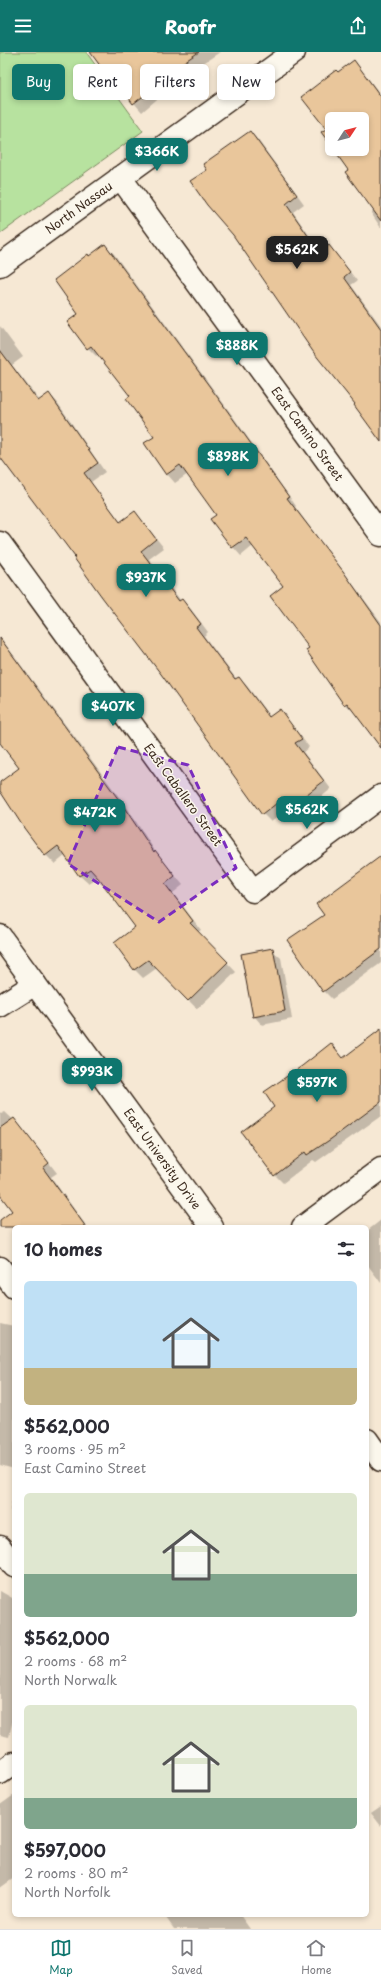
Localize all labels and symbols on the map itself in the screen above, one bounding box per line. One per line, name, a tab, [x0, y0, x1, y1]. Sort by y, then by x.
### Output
north arrow	[325, 112, 369, 156]
pin: $366K	[129, 138, 185, 172]
street label: North Nassau	[41, 177, 116, 238]
pin: $562K	[269, 236, 325, 270]
pin: $888K	[209, 332, 265, 366]
street label: East Camino Street	[267, 383, 348, 484]
pin: $898K	[200, 443, 256, 477]
pin: $937K	[118, 564, 174, 598]
pin: $407K	[85, 693, 141, 727]
street label: East Caballero Street	[140, 739, 227, 850]
pin: $562K	[279, 796, 335, 830]
pin: $472K	[67, 799, 123, 833]
pin: $993K	[64, 1058, 120, 1092]
pin: $597K	[289, 1069, 345, 1103]
street label: East University Drive	[120, 1104, 206, 1213]

